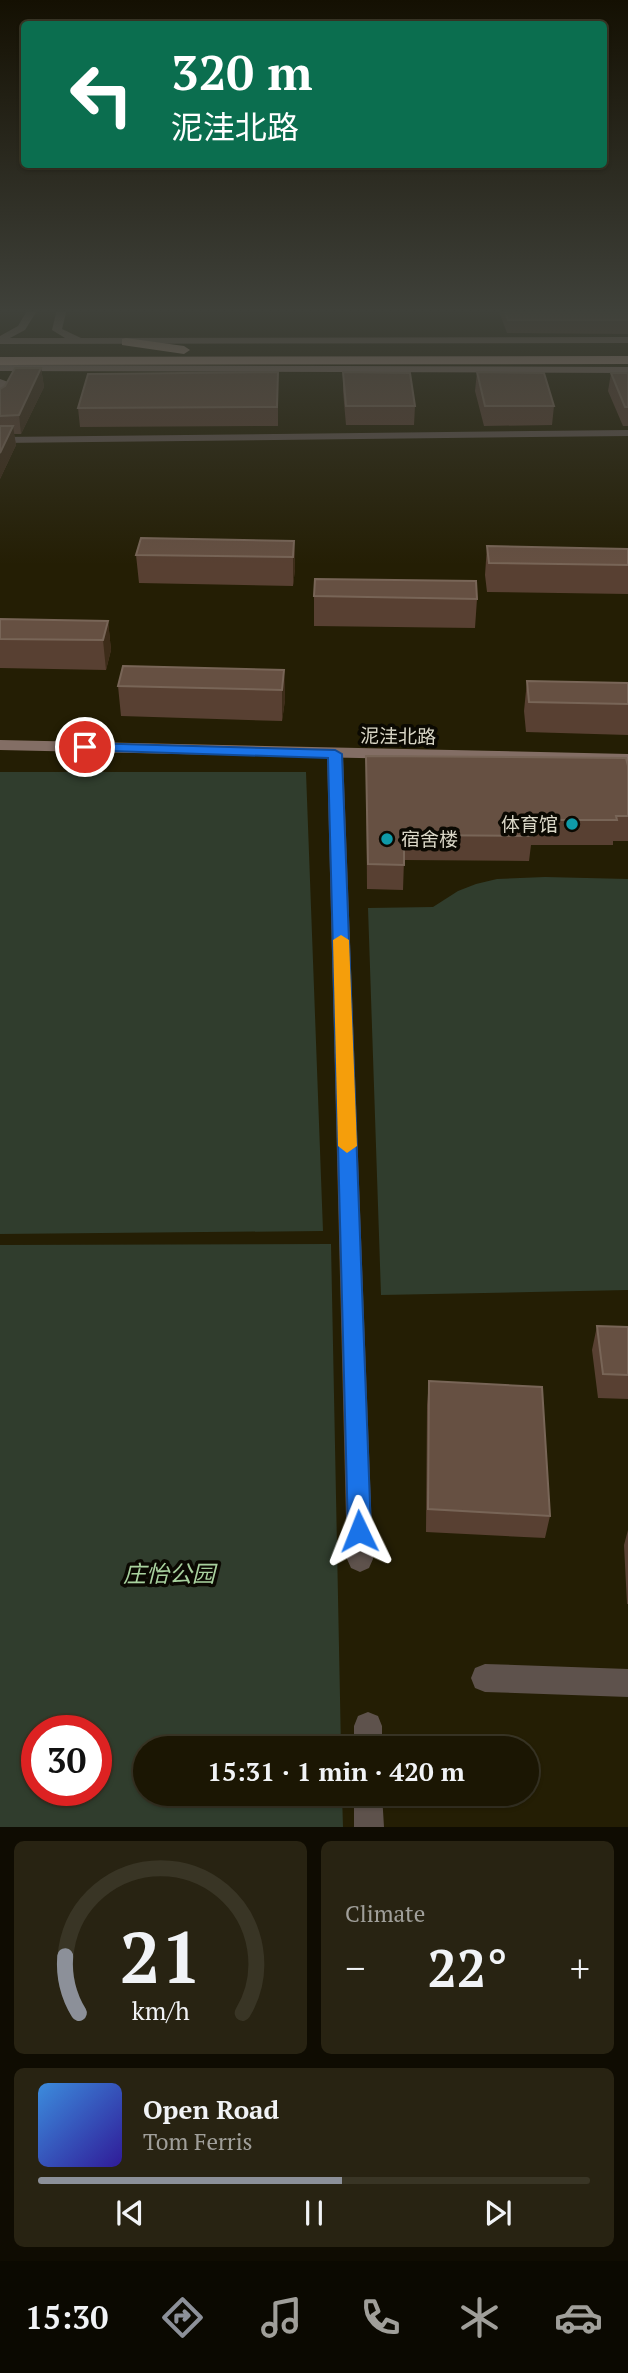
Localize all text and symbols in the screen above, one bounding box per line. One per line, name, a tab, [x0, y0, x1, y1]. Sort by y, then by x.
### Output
text: 320 m	[171, 39, 313, 104]
icon: left	[56, 49, 147, 140]
text: 泥洼北路	[171, 106, 299, 148]
pin	[55, 717, 115, 777]
street label: 泥洼北路	[360, 722, 436, 749]
icon: arrive	[66, 728, 104, 766]
place label: 体育馆	[501, 811, 558, 836]
marker: 体育馆	[564, 816, 580, 832]
place label: 宿舍楼	[401, 826, 458, 851]
marker: 宿舍楼	[379, 831, 395, 847]
position arrow	[322, 1494, 396, 1568]
park label: 庄怡公园	[123, 1558, 218, 1589]
speed limit sign: 30	[21, 1715, 112, 1806]
text: 15:31 · 1 min · 420 m	[207, 1754, 465, 1788]
text: Climate	[345, 1898, 425, 1929]
text: 21	[119, 1908, 202, 2005]
text: 22°	[427, 1933, 508, 2002]
text: −	[345, 1943, 365, 1993]
text: +	[570, 1943, 590, 1993]
text: km/h	[132, 1994, 190, 2027]
text: Open Road	[143, 2092, 279, 2126]
text: Tom Ferris	[143, 2126, 253, 2157]
icon: previous	[111, 2194, 149, 2232]
icon: pause	[295, 2194, 333, 2232]
icon: next	[479, 2194, 517, 2232]
icon: directions	[158, 2293, 207, 2342]
icon: music	[257, 2293, 306, 2342]
icon: phone	[356, 2293, 405, 2342]
icon: climate	[455, 2293, 504, 2342]
icon: car	[554, 2293, 603, 2342]
text: 15:30	[25, 2296, 108, 2338]

